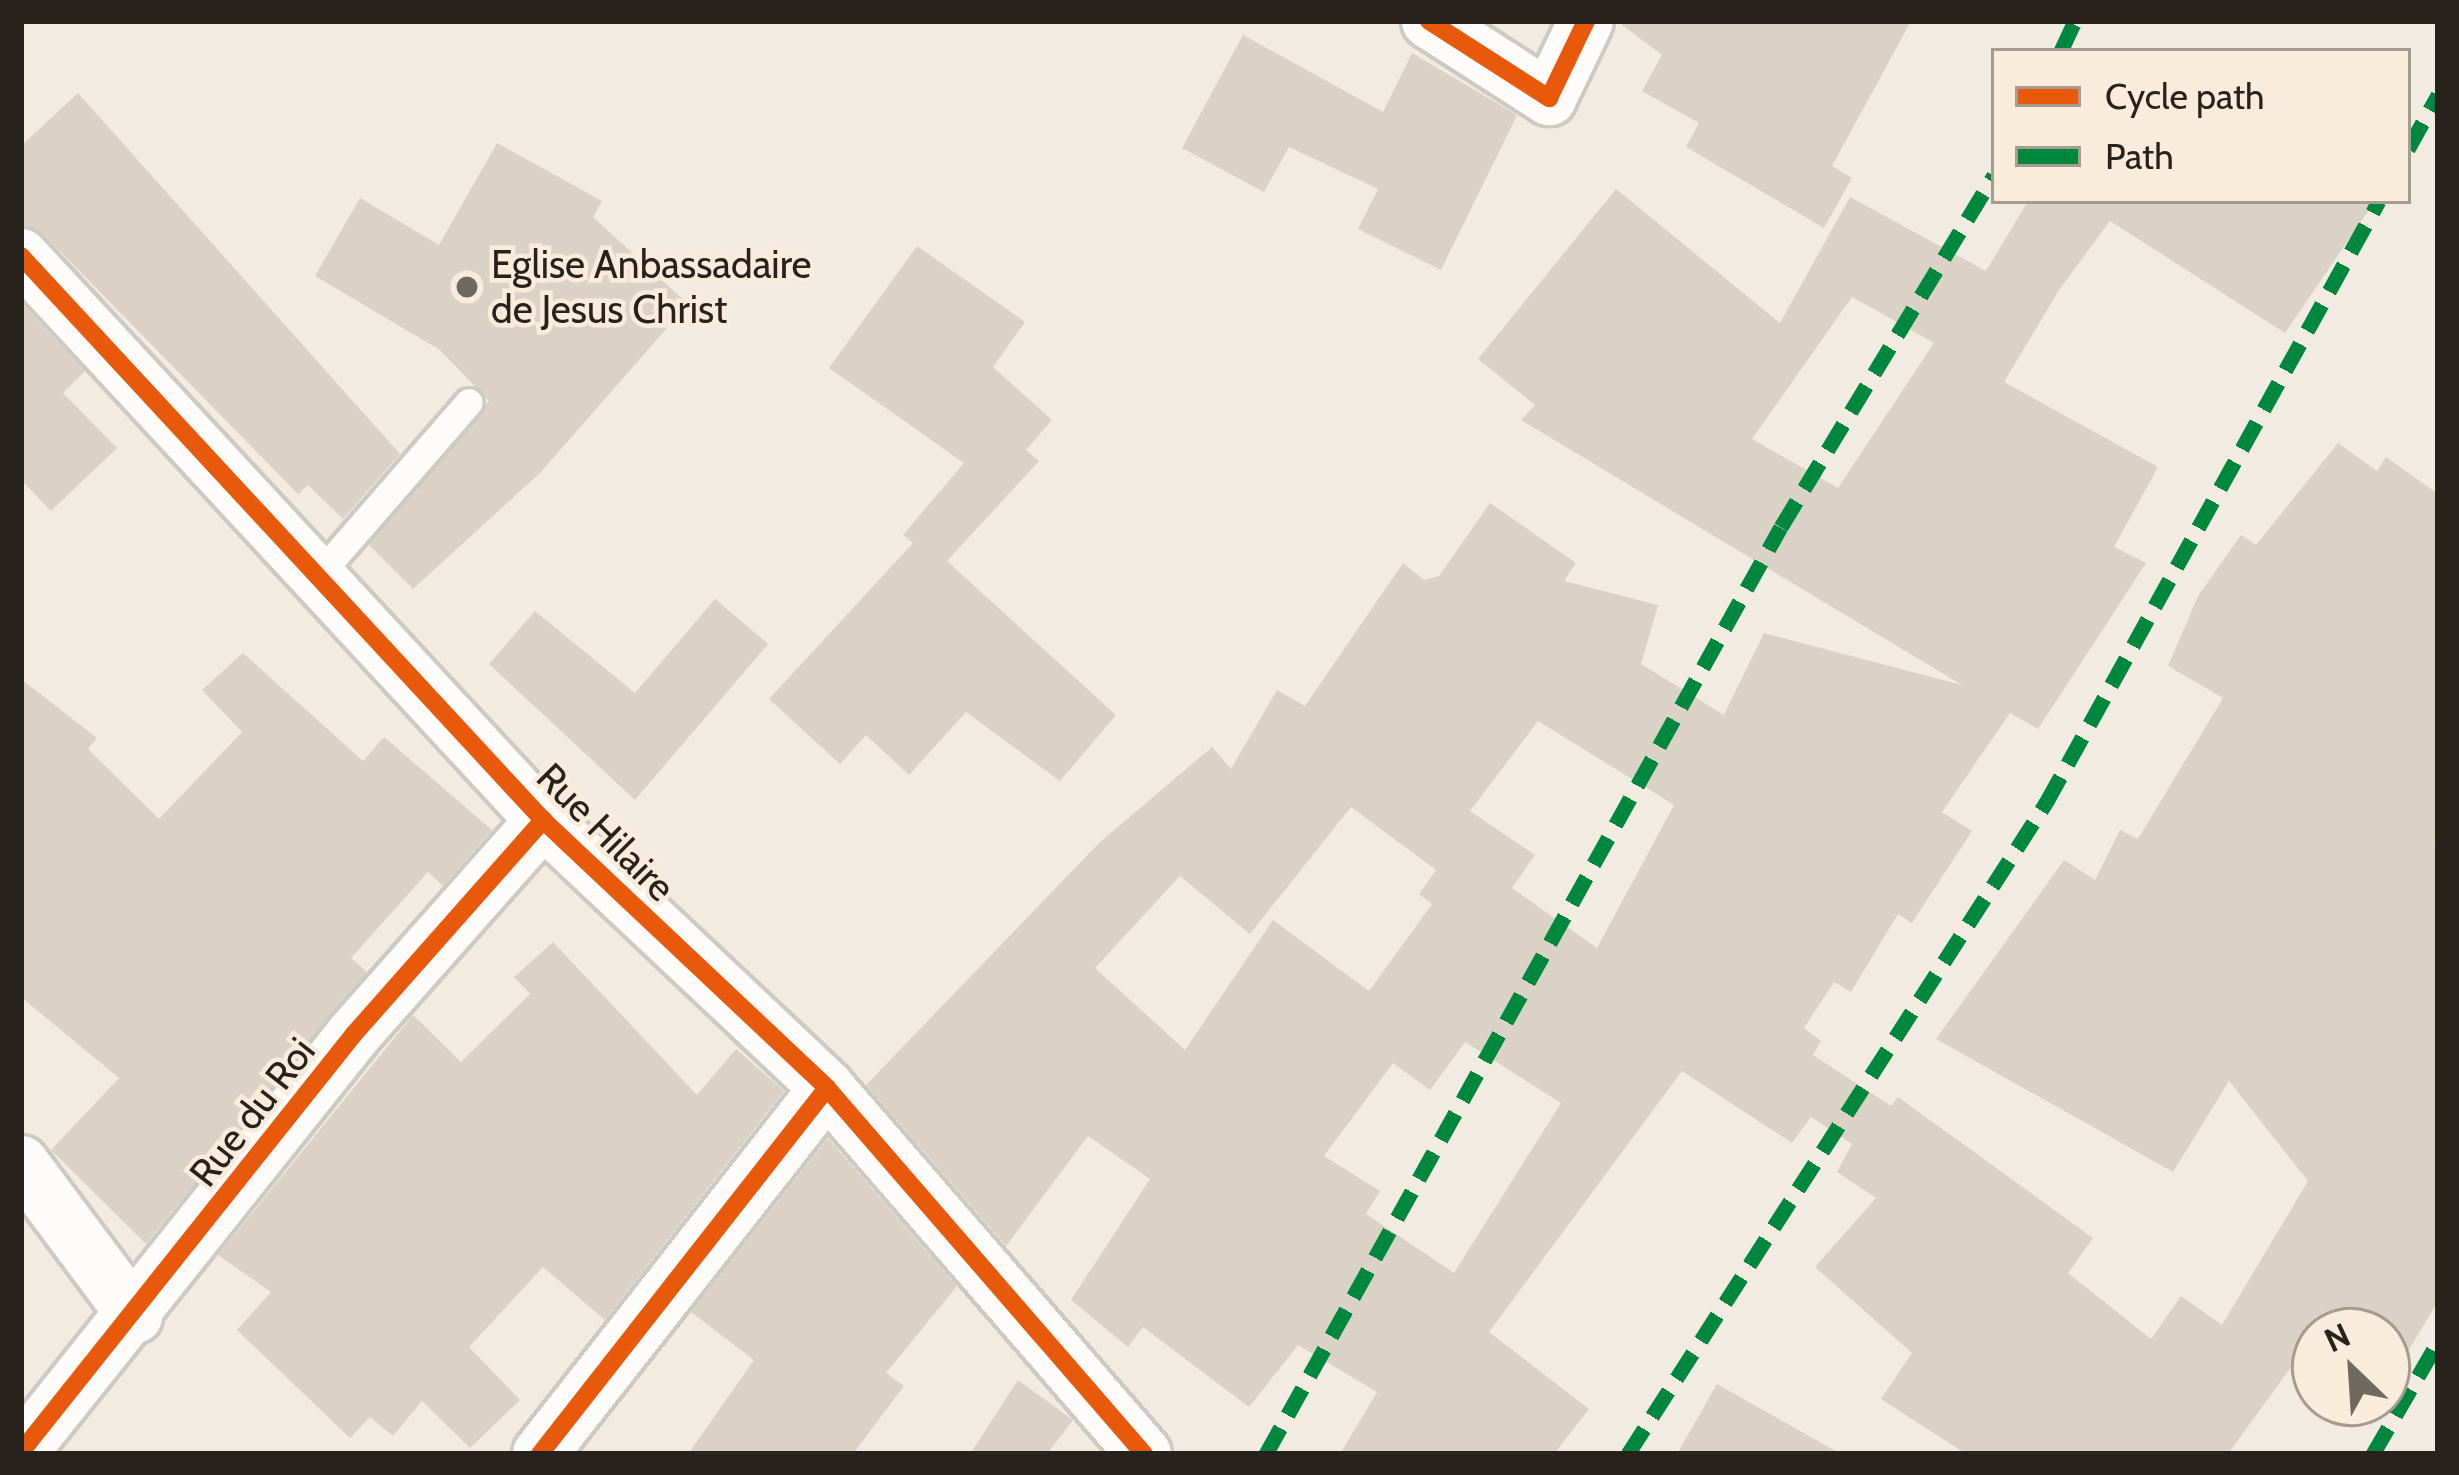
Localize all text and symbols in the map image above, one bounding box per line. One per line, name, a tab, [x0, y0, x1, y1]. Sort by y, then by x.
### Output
legend	[1991, 48, 2411, 204]
text: Cycle path	[2105, 74, 2265, 118]
text: Path	[2105, 134, 2174, 178]
place label: Eglise Anbassadaire de Jesus Christ	[491, 242, 811, 333]
marker: Eglise Anbassadaire de Jesus Christ	[454, 274, 480, 300]
street label: Rue Hilaire	[527, 753, 685, 911]
street label: Rue du Roi	[180, 1028, 324, 1196]
north arrow	[2291, 1307, 2411, 1427]
text: N	[2318, 1314, 2356, 1360]

